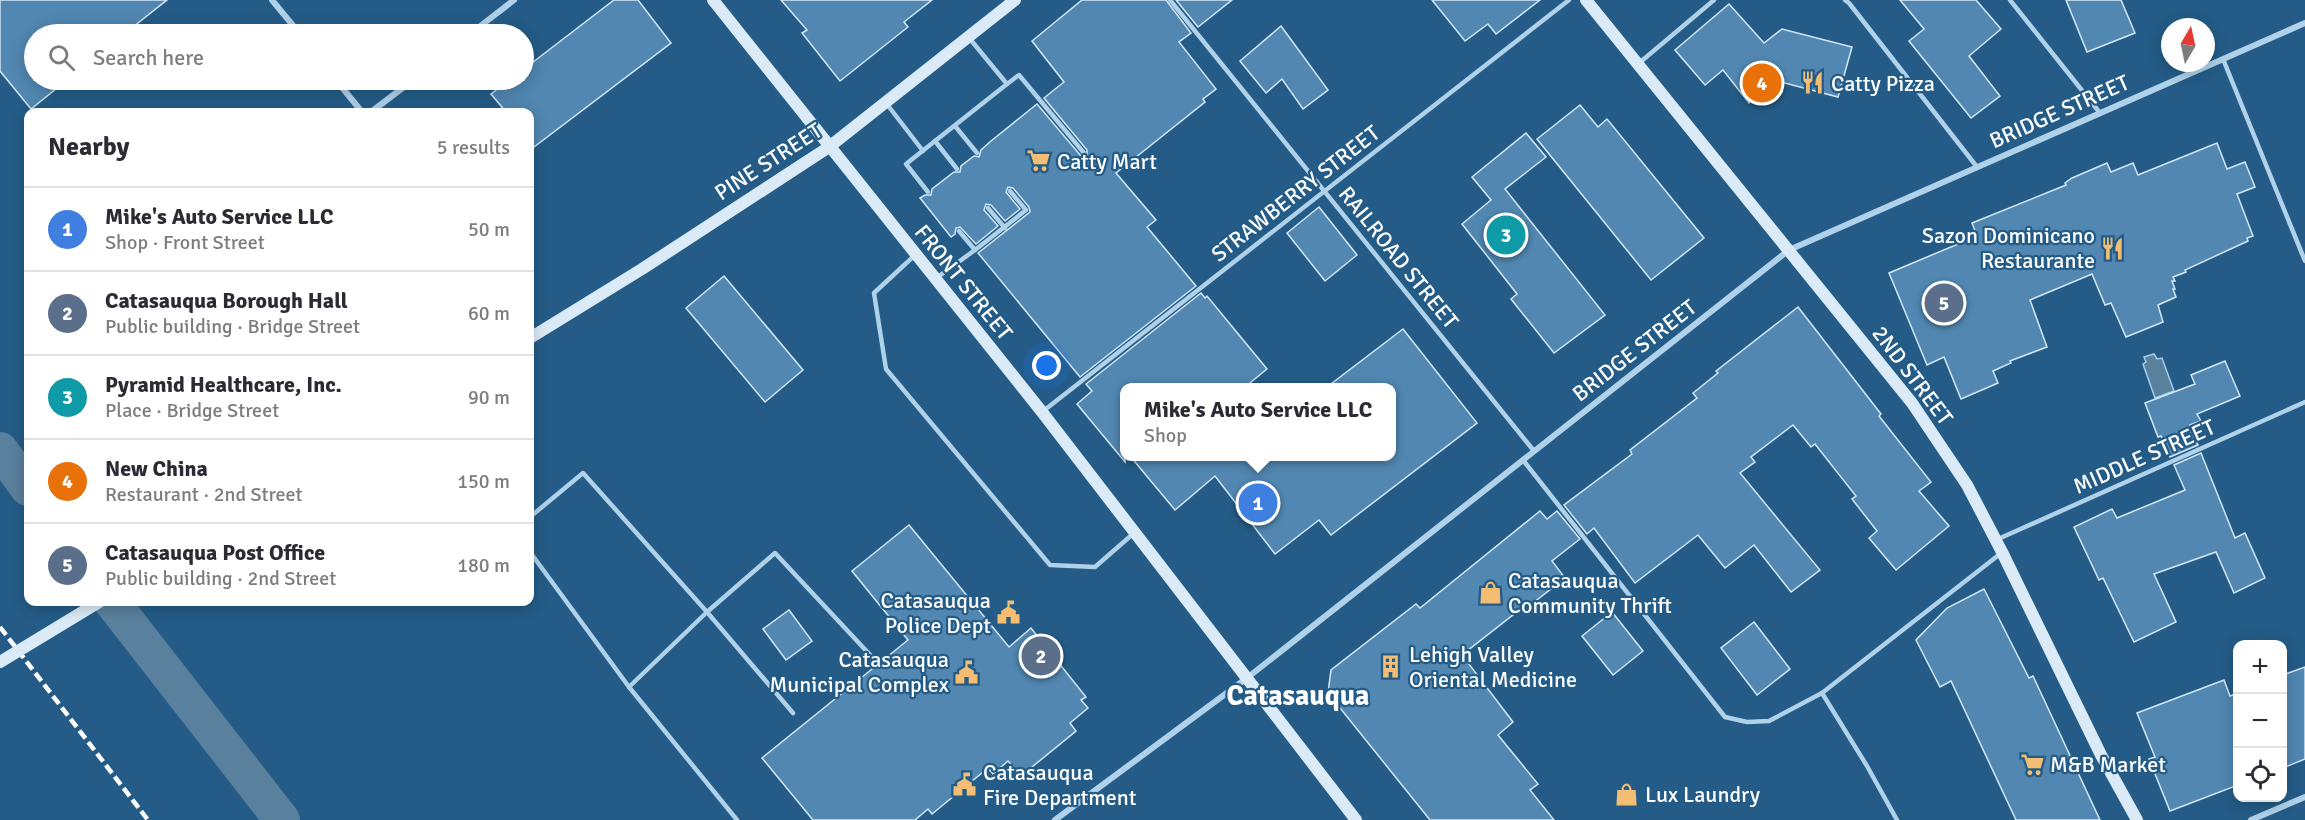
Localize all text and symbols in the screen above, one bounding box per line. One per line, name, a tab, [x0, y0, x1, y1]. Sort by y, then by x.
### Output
north arrow	[2161, 18, 2215, 72]
search box	[24, 24, 534, 90]
icon: search	[45, 41, 78, 74]
text: Search here	[93, 44, 204, 71]
pin: 4	[1742, 60, 1782, 106]
street label: BRIDGE STREET	[1985, 69, 2133, 154]
restaurant icon: Catty Pizza	[1800, 70, 1826, 96]
place label: Catty Pizza	[1831, 70, 1935, 97]
street label: PINE STREET	[710, 117, 827, 206]
street label: STRAWBERRY STREET	[1206, 119, 1385, 268]
text: Nearby	[48, 131, 129, 163]
text: 5 results	[437, 135, 510, 160]
supermarket icon: Catty Mart	[1026, 148, 1052, 174]
place label: Catty Mart	[1057, 148, 1157, 175]
street label: RAILROAD STREET	[1333, 181, 1464, 334]
text: Mike's Auto Service LLC	[105, 203, 333, 230]
pin: 3	[1486, 212, 1526, 258]
text: 1	[62, 217, 73, 242]
text: 50 m	[468, 217, 510, 242]
street label: FRONT STREET	[909, 219, 1019, 346]
place label: Sazon Dominicano Restaurante	[1922, 222, 2095, 274]
text: Shop · Front Street	[105, 230, 265, 255]
restaurant icon: Sazon Dominicano Restaurante	[2100, 235, 2126, 261]
pin: 5	[1924, 280, 1964, 326]
text: Catasauqua Borough Hall	[105, 287, 348, 314]
street label: BRIDGE STREET	[1567, 293, 1702, 407]
text: 2	[62, 301, 73, 326]
text: 60 m	[468, 301, 510, 326]
text: Public building · Bridge Street	[105, 314, 360, 339]
street label: 2ND STREET	[1867, 320, 1959, 430]
your location	[1032, 351, 1061, 380]
text: Pyramid Healthcare, Inc.	[105, 371, 342, 398]
popup	[1120, 383, 1396, 461]
text: 3	[62, 385, 73, 410]
text: 90 m	[468, 385, 510, 410]
text: Mike's Auto Service LLC	[1144, 396, 1372, 423]
text: Place · Bridge Street	[105, 398, 279, 423]
street label: MIDDLE STREET	[2069, 413, 2220, 500]
text: Shop	[1144, 423, 1187, 448]
text: New China	[105, 455, 208, 482]
text: 4	[62, 469, 73, 494]
text: 150 m	[457, 469, 510, 494]
pin: 1	[1238, 480, 1278, 526]
text: Restaurant · 2nd Street	[105, 482, 303, 507]
text: Catasauqua Post Office	[105, 539, 325, 566]
text: 5	[62, 553, 73, 578]
text: 180 m	[457, 553, 510, 578]
text: Public building · 2nd Street	[105, 566, 336, 591]
place label: Catasauqua Community Thrift	[1508, 567, 1672, 619]
shop icon: Catasauqua Community Thrift	[1477, 580, 1503, 606]
place label: Catasauqua Police Dept	[880, 587, 991, 639]
public building icon: Catasauqua Police Dept	[996, 600, 1022, 626]
pin: 2	[1022, 634, 1060, 678]
map controls	[2233, 640, 2287, 802]
button: +	[2233, 640, 2287, 694]
place label: Lehigh Valley Oriental Medicine	[1409, 641, 1577, 693]
place label: Catasauqua Municipal Complex	[769, 646, 949, 698]
building icon: Lehigh Valley Oriental Medicine	[1378, 654, 1404, 680]
public building icon: Catasauqua Municipal Complex	[954, 659, 980, 685]
district label: Catasauqua	[1227, 679, 1369, 713]
button: −	[2233, 694, 2287, 748]
button: locate	[2233, 748, 2287, 802]
supermarket icon: M&B Market	[2019, 751, 2045, 777]
place label: M&B Market	[2050, 751, 2166, 778]
place label: Catasauqua Fire Department	[983, 759, 1137, 811]
public building icon: Catasauqua Fire Department	[952, 772, 978, 798]
shop icon: Lux Laundry	[1614, 781, 1640, 807]
place label: Lux Laundry	[1645, 781, 1761, 808]

